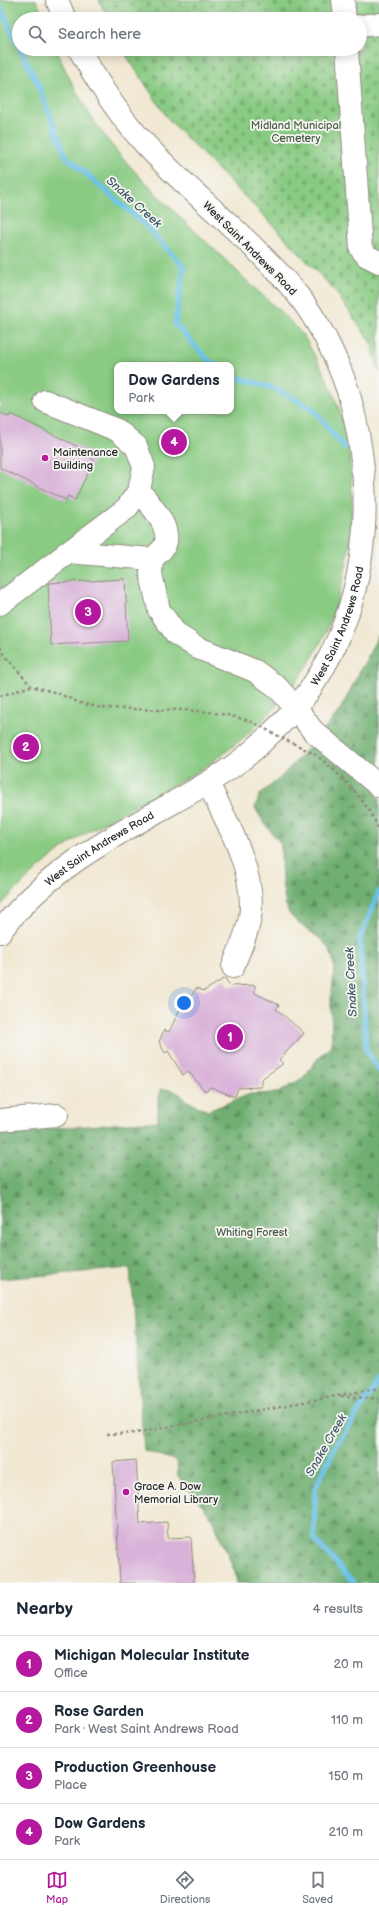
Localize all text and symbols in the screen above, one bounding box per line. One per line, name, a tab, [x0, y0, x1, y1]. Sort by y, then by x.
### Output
search box	[12, 12, 367, 56]
icon: search	[26, 23, 48, 45]
text: Search here	[58, 25, 141, 44]
park label: Midland Municipal Cemetery	[251, 119, 341, 145]
water label: Snake Creek	[103, 173, 165, 232]
street label: West Saint Andrews Road	[200, 199, 299, 298]
popup	[114, 362, 234, 414]
text: Dow Gardens	[128, 371, 220, 390]
text: Park	[128, 390, 154, 406]
pin: 4	[161, 427, 187, 457]
place label: Maintenance Building	[53, 446, 119, 472]
marker: Maintenance Building	[40, 453, 50, 463]
street label: West Saint Andrews Road	[308, 565, 366, 688]
pin: 3	[75, 597, 101, 627]
pin: 2	[13, 732, 39, 762]
street label: West Saint Andrews Road	[42, 809, 156, 889]
water label: Snake Creek	[342, 946, 361, 1017]
your location	[174, 993, 194, 1013]
pin: 1	[217, 1022, 243, 1052]
park label: Whiting Forest	[216, 1226, 288, 1239]
water label: Snake Creek	[302, 1410, 351, 1479]
place label: Grace A. Dow Memorial Library	[134, 1480, 218, 1506]
marker: Grace A. Dow Memorial Library	[121, 1487, 131, 1497]
text: Nearby	[16, 1599, 73, 1619]
text: 4 results	[313, 1601, 363, 1617]
text: Michigan Molecular Institute	[54, 1646, 250, 1665]
text: 1	[26, 1656, 32, 1672]
text: 20 m	[333, 1656, 363, 1672]
text: Office	[54, 1665, 88, 1681]
text: Rose Garden	[54, 1702, 144, 1721]
text: 2	[25, 1712, 33, 1728]
text: 110 m	[331, 1712, 363, 1728]
text: Park · West Saint Andrews Road	[54, 1721, 239, 1737]
text: Production Greenhouse	[54, 1758, 216, 1777]
text: 3	[25, 1768, 33, 1784]
text: 150 m	[329, 1768, 363, 1784]
text: Place	[54, 1777, 87, 1793]
text: Dow Gardens	[54, 1814, 145, 1833]
text: 4	[25, 1824, 33, 1840]
text: 210 m	[329, 1824, 363, 1840]
text: Park	[54, 1833, 80, 1849]
tab: Map	[46, 1869, 68, 1906]
tab: Directions	[160, 1869, 210, 1906]
tab: Saved	[302, 1869, 333, 1906]

